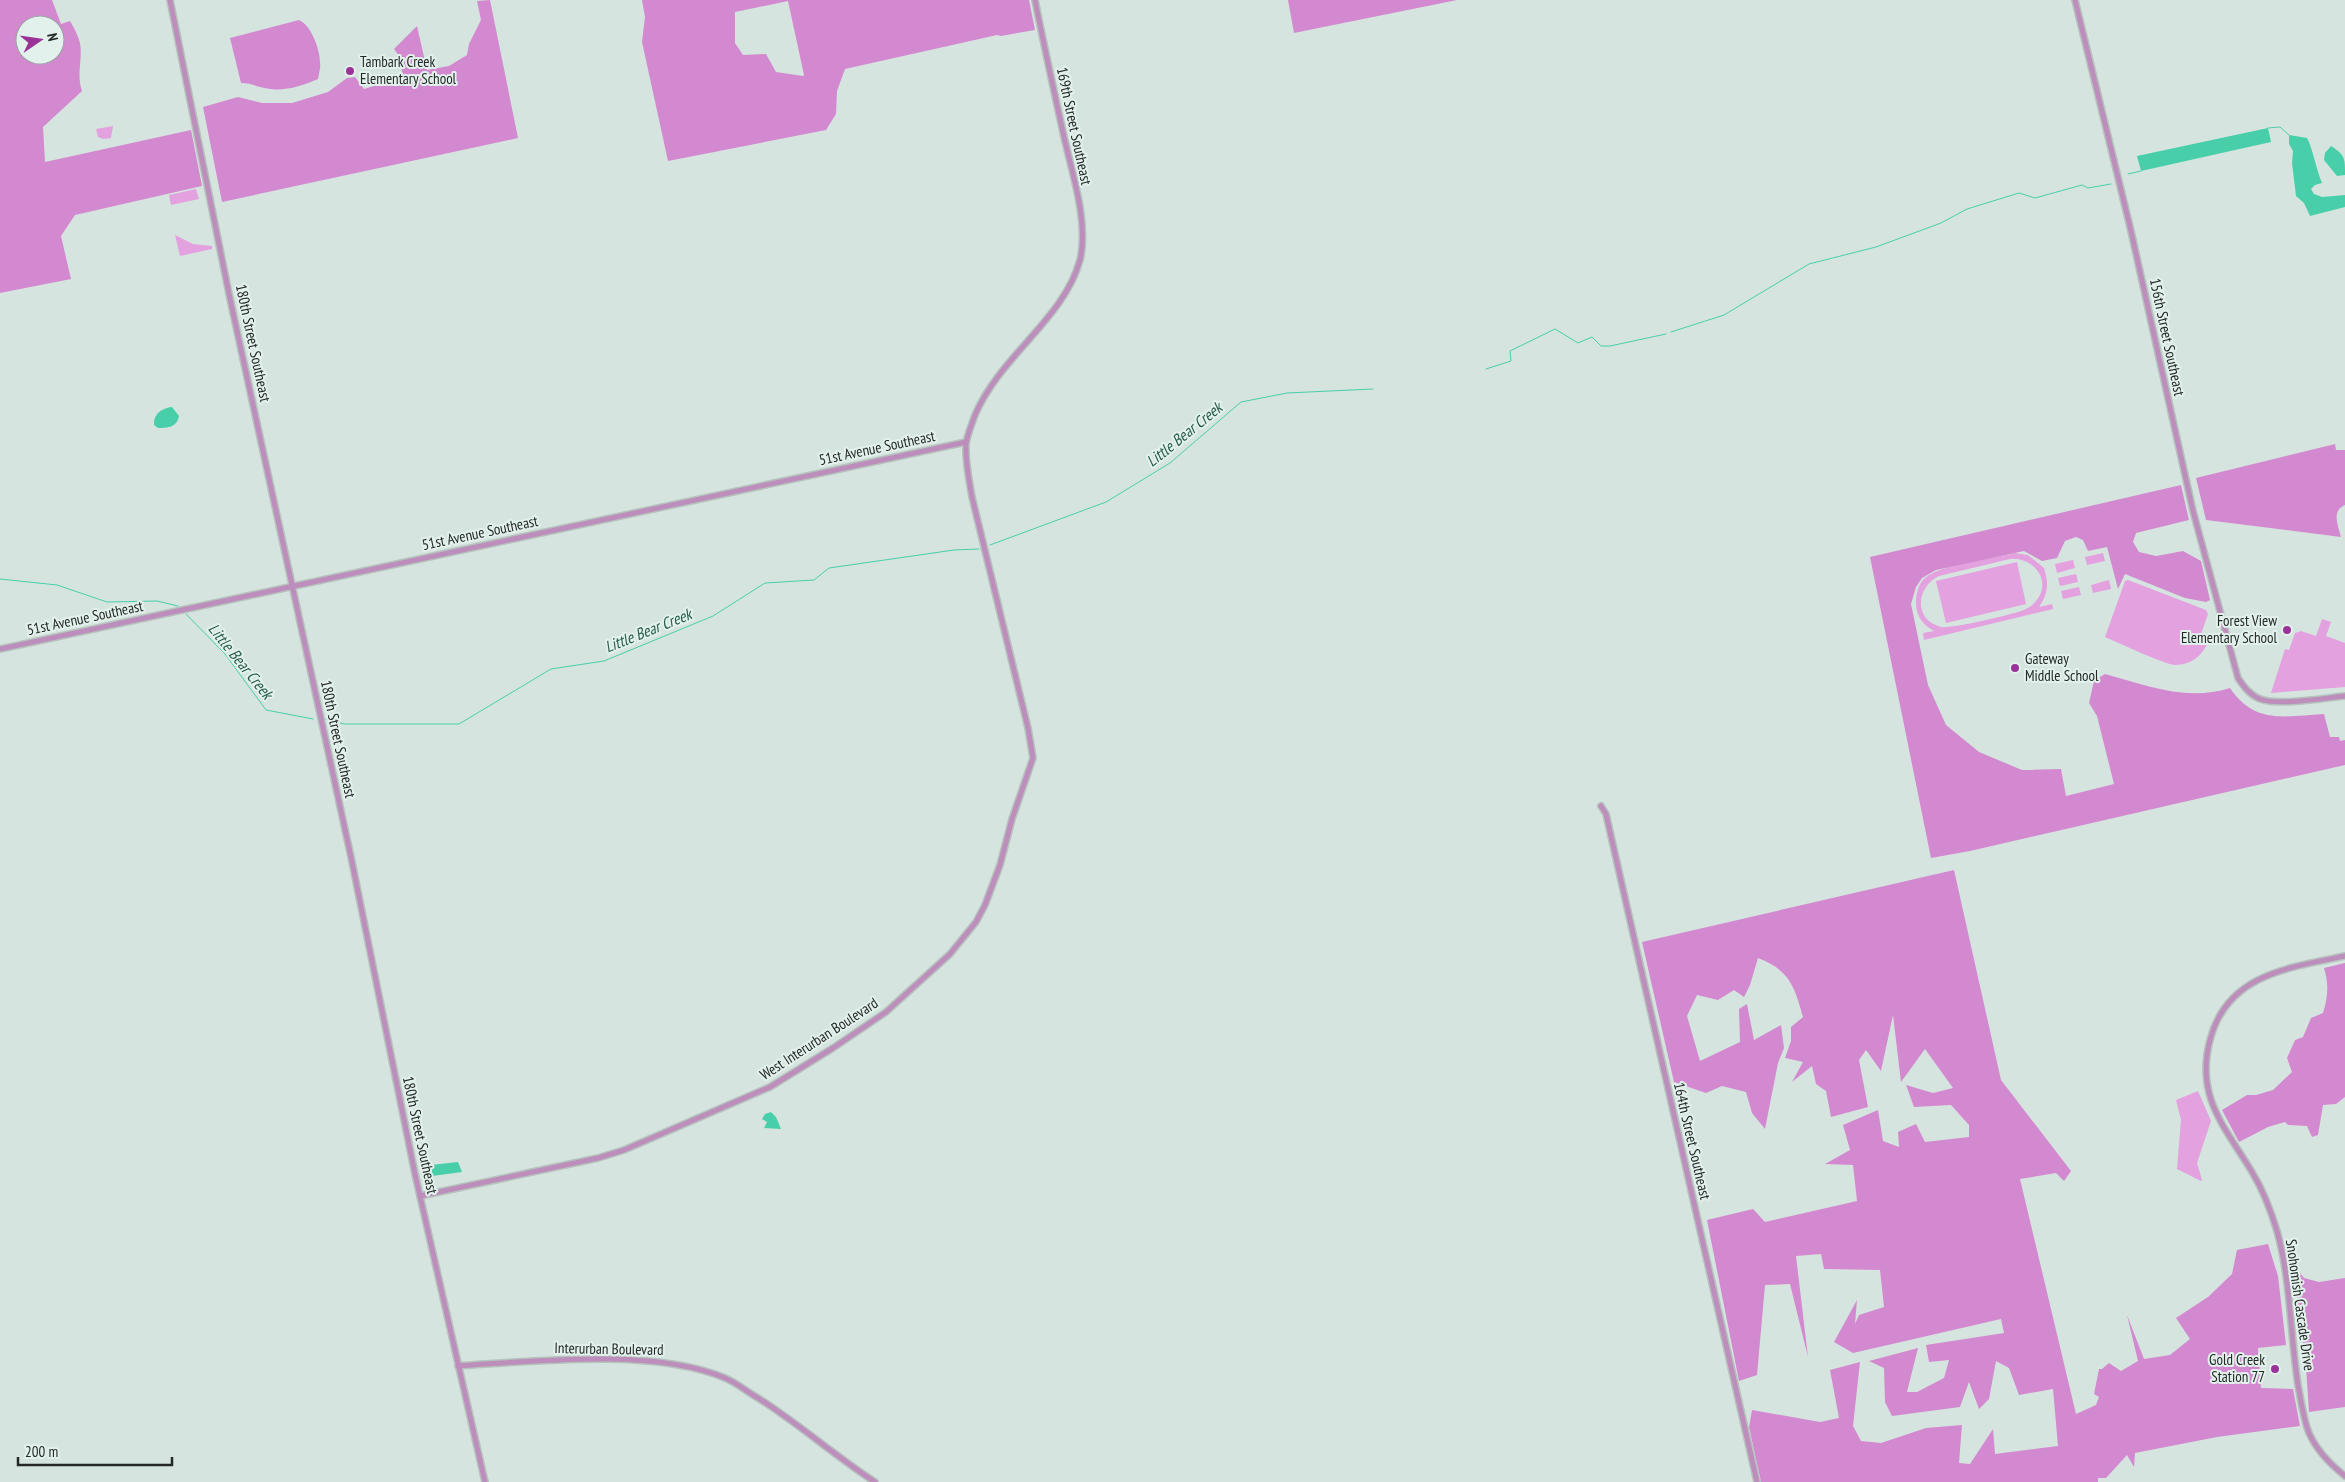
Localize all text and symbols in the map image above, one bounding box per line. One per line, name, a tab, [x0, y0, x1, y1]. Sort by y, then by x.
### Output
north arrow	[15, 15, 65, 65]
text: N	[43, 31, 62, 43]
place label: Tambark Creek Elementary School	[360, 52, 457, 88]
marker: Tambark Creek Elementary School	[344, 65, 356, 77]
street label: 169th Street Southeast	[1053, 65, 1096, 187]
street label: 156th Street Southeast	[2146, 276, 2189, 398]
street label: 180th Street Southeast	[232, 282, 275, 404]
water label: Little Bear Creek	[1142, 396, 1227, 471]
street label: 51st Avenue Southeast	[817, 426, 937, 469]
street label: 51st Avenue Southeast	[420, 511, 540, 554]
street label: 51st Avenue Southeast	[25, 596, 145, 639]
water label: Little Bear Creek	[602, 603, 696, 656]
place label: Forest View Elementary School	[2181, 611, 2278, 647]
water label: Little Bear Creek	[204, 619, 279, 704]
marker: Forest View Elementary School	[2281, 624, 2293, 636]
place label: Gateway Middle School	[2025, 649, 2099, 685]
marker: Gateway Middle School	[2009, 662, 2021, 674]
street label: 180th Street Southeast	[317, 678, 360, 800]
street label: West Interurban Boulevard	[756, 993, 881, 1084]
street label: 180th Street Southeast	[399, 1074, 442, 1196]
street label: 164th Street Southeast	[1670, 1080, 1715, 1201]
street label: Snohomish Cascade Drive	[2282, 1238, 2319, 1372]
street label: Interurban Boulevard	[554, 1338, 664, 1359]
place label: Gold Creek Station 77	[2209, 1350, 2265, 1386]
marker: Gold Creek Station 77	[2269, 1363, 2281, 1375]
scale bar	[18, 1434, 171, 1466]
text: 200 m	[25, 1442, 58, 1461]

